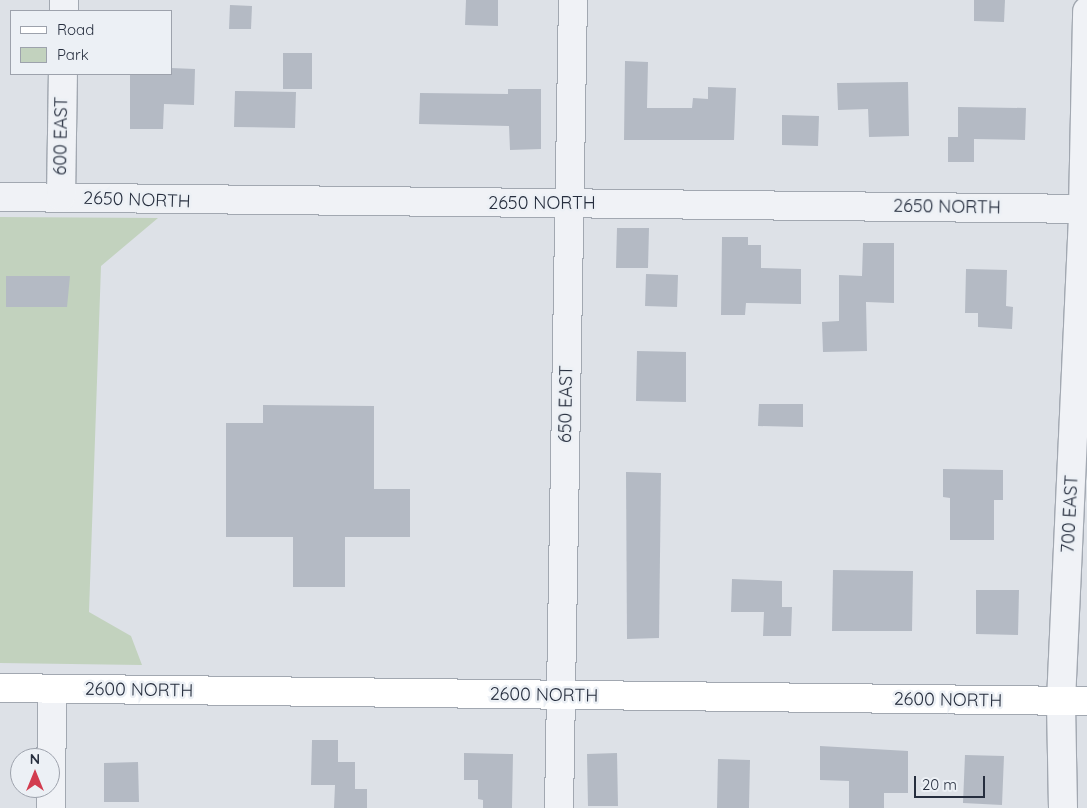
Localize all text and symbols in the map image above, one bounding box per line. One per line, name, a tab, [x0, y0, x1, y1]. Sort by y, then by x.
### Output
legend	[10, 10, 172, 75]
text: Road	[57, 20, 94, 39]
text: Park	[57, 45, 89, 64]
street label: 600 EAST	[50, 96, 72, 176]
street label: 2650 NORTH	[83, 187, 191, 213]
street label: 2650 NORTH	[488, 192, 596, 214]
street label: 2650 NORTH	[893, 195, 1001, 219]
street label: 650 EAST	[555, 365, 577, 443]
street label: 700 EAST	[1057, 474, 1083, 554]
street label: 2600 NORTH	[85, 678, 193, 702]
street label: 2600 NORTH	[490, 683, 598, 707]
street label: 2600 NORTH	[894, 688, 1002, 712]
north arrow	[10, 748, 60, 798]
text: N	[30, 750, 40, 768]
scale bar	[917, 766, 988, 798]
text: 20 m	[922, 775, 957, 794]

